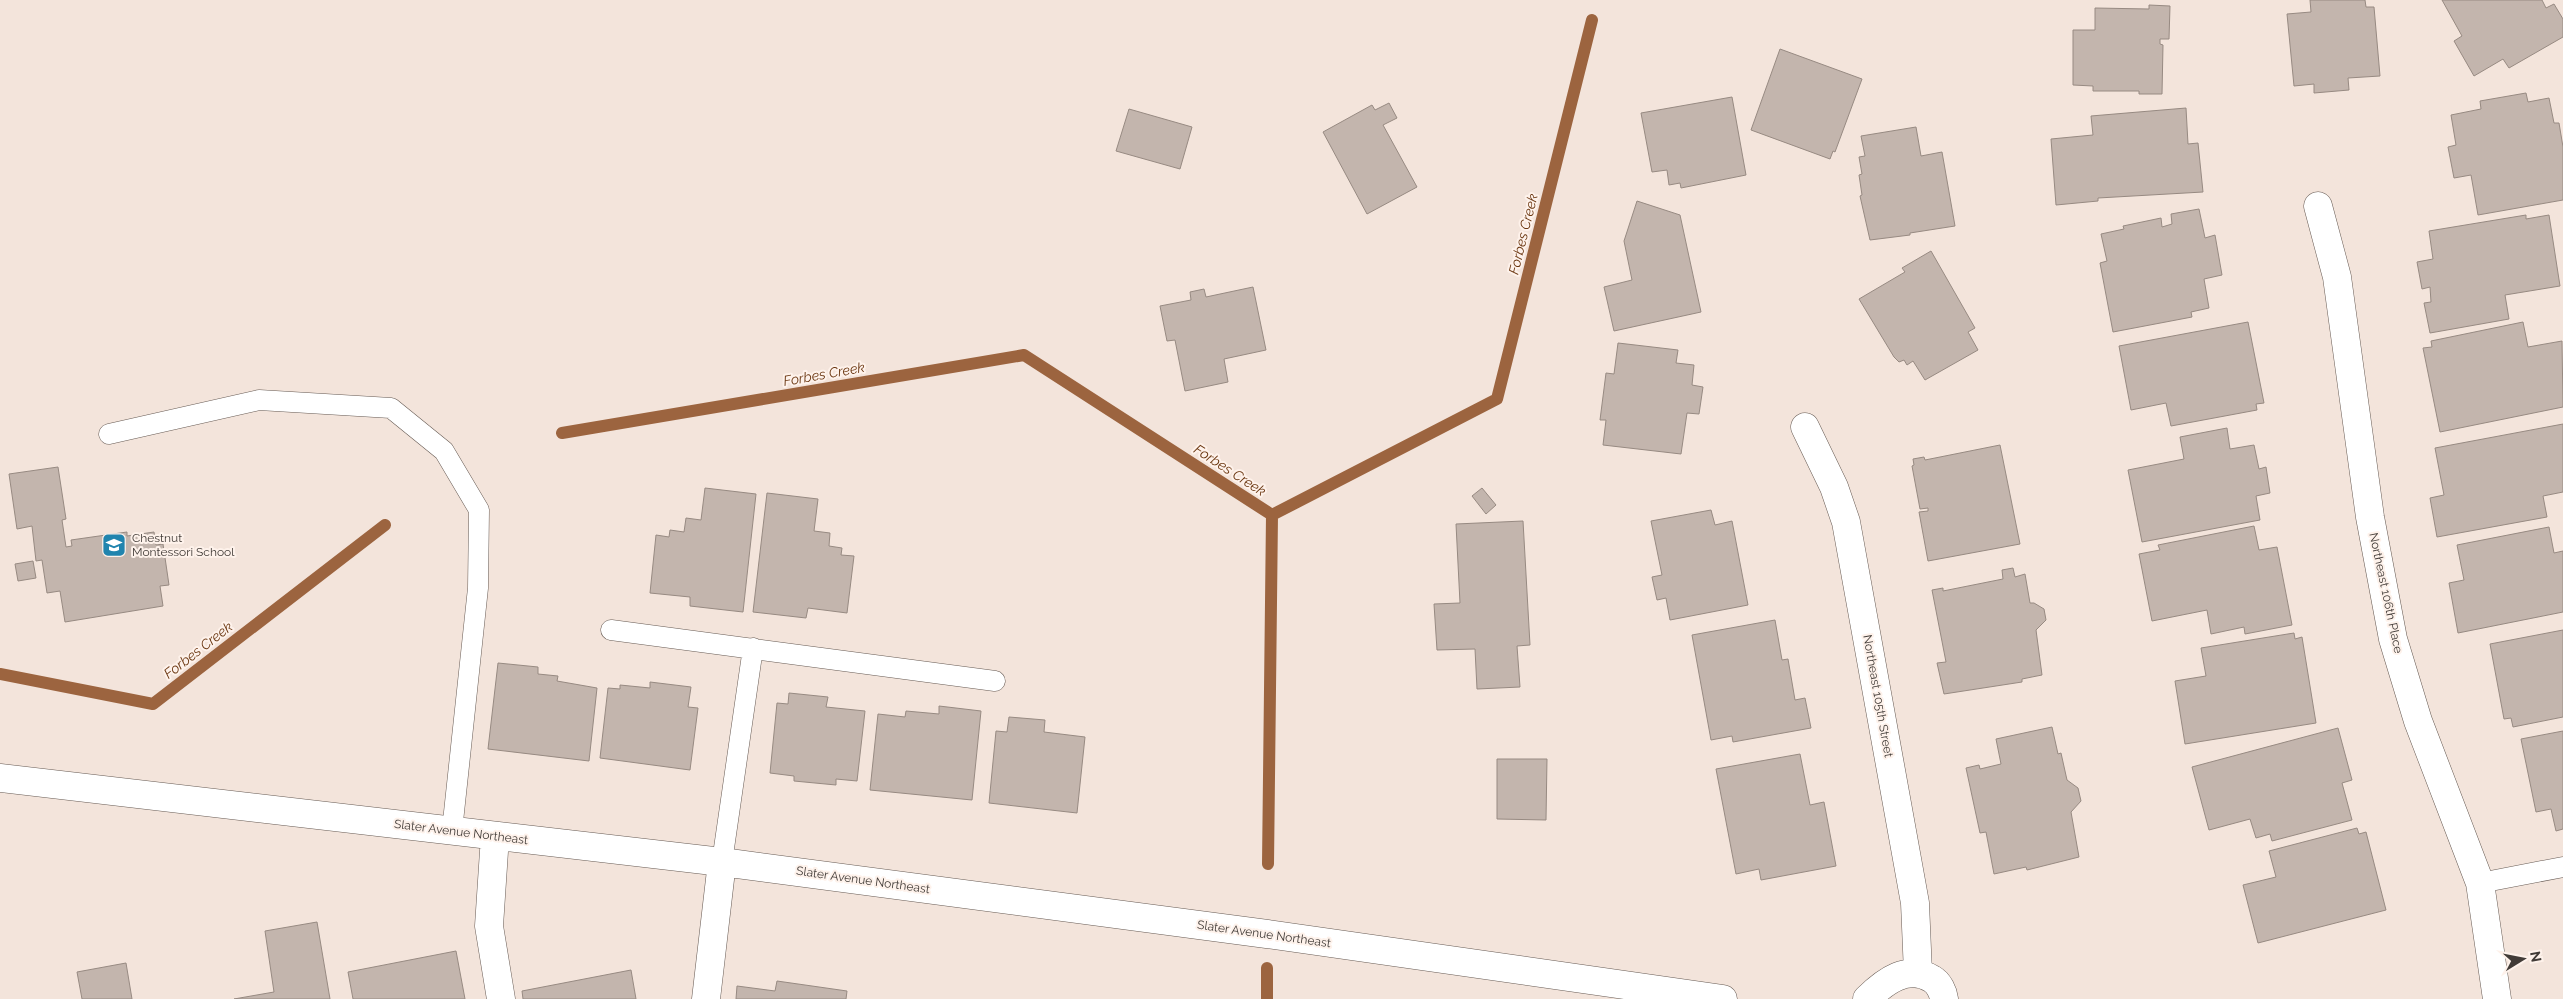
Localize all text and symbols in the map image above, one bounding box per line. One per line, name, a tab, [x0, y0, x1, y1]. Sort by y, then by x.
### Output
water label: Forbes Creek	[1505, 192, 1541, 276]
water label: Forbes Creek	[782, 359, 866, 389]
water label: Forbes Creek	[1191, 441, 1269, 499]
place label: Chestnut Montessori School	[132, 531, 235, 559]
school or university icon: Chestnut Montessori School	[101, 532, 127, 558]
street label: Northeast 106th Place	[2366, 532, 2406, 654]
water label: Forbes Creek	[161, 618, 236, 682]
street label: Northeast 105th Street	[1860, 634, 1896, 758]
street label: Slater Avenue Northeast	[393, 817, 529, 847]
street label: Slater Avenue Northeast	[795, 864, 931, 896]
street label: Slater Avenue Northeast	[1196, 918, 1332, 950]
north arrow	[2498, 934, 2548, 984]
text: N	[2527, 950, 2545, 963]

